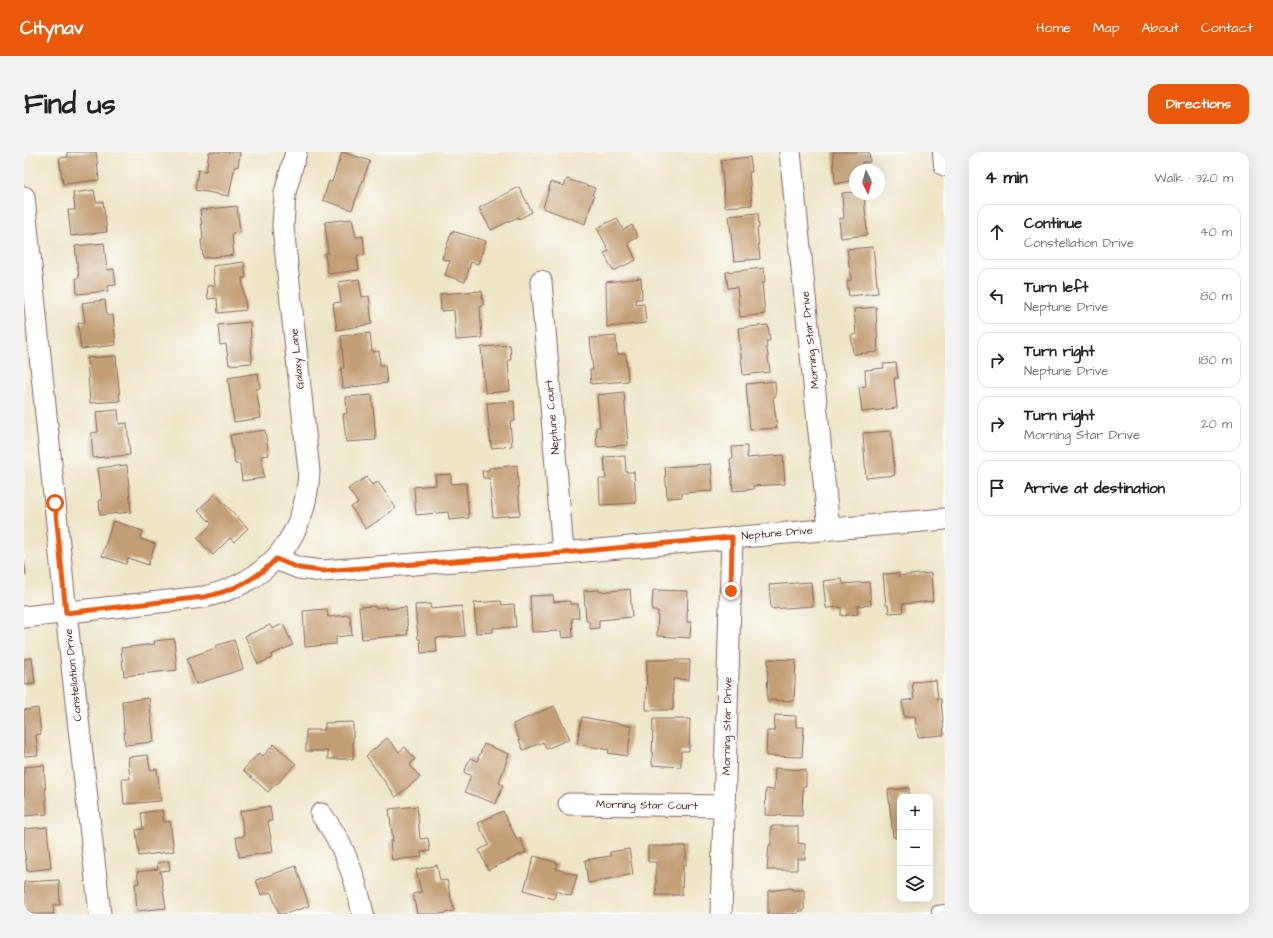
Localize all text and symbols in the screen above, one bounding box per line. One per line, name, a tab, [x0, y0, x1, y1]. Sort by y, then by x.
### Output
text: Citynav	[20, 15, 83, 42]
text: Home	[1036, 18, 1071, 38]
text: Map	[1093, 18, 1119, 38]
text: About	[1141, 18, 1179, 38]
text: Contact	[1201, 18, 1253, 38]
button: Directions	[1148, 84, 1249, 124]
text: Find us	[24, 85, 115, 124]
north arrow	[849, 164, 885, 200]
text: 4 min	[985, 166, 1028, 190]
text: Walk · 320 m	[1154, 169, 1233, 187]
text: Continue	[1024, 213, 1082, 234]
icon: ahead	[986, 221, 1008, 243]
text: 40 m	[1200, 223, 1232, 241]
text: Constellation Drive	[1024, 234, 1134, 252]
text: Turn left	[1024, 277, 1088, 298]
icon: left	[986, 285, 1008, 307]
text: 80 m	[1200, 287, 1232, 305]
street label: Morning Star Drive	[797, 290, 824, 390]
text: Neptune Drive	[1024, 298, 1108, 316]
street label: Galaxy Lane	[286, 328, 309, 390]
text: Turn right	[1024, 341, 1095, 362]
icon: right	[986, 349, 1008, 371]
text: 180 m	[1198, 351, 1232, 369]
text: Neptune Drive	[1024, 362, 1108, 380]
street label: Neptune Court	[541, 378, 563, 455]
text: Turn right	[1024, 405, 1095, 426]
icon: right	[986, 413, 1008, 435]
text: 20 m	[1201, 415, 1232, 433]
text: Morning Star Drive	[1024, 426, 1140, 444]
icon: arrive	[986, 477, 1008, 499]
text: Arrive at destination	[1024, 478, 1165, 499]
route start	[46, 494, 64, 512]
street label: Neptune Drive	[741, 522, 813, 544]
route end	[722, 582, 740, 600]
street label: Constellation Drive	[61, 628, 85, 722]
street label: Morning Star Drive	[719, 677, 736, 775]
map controls	[897, 794, 933, 902]
button: +	[897, 794, 933, 830]
street label: Morning Star Court	[596, 797, 699, 814]
button: −	[897, 830, 933, 866]
button: layers	[897, 866, 933, 902]

